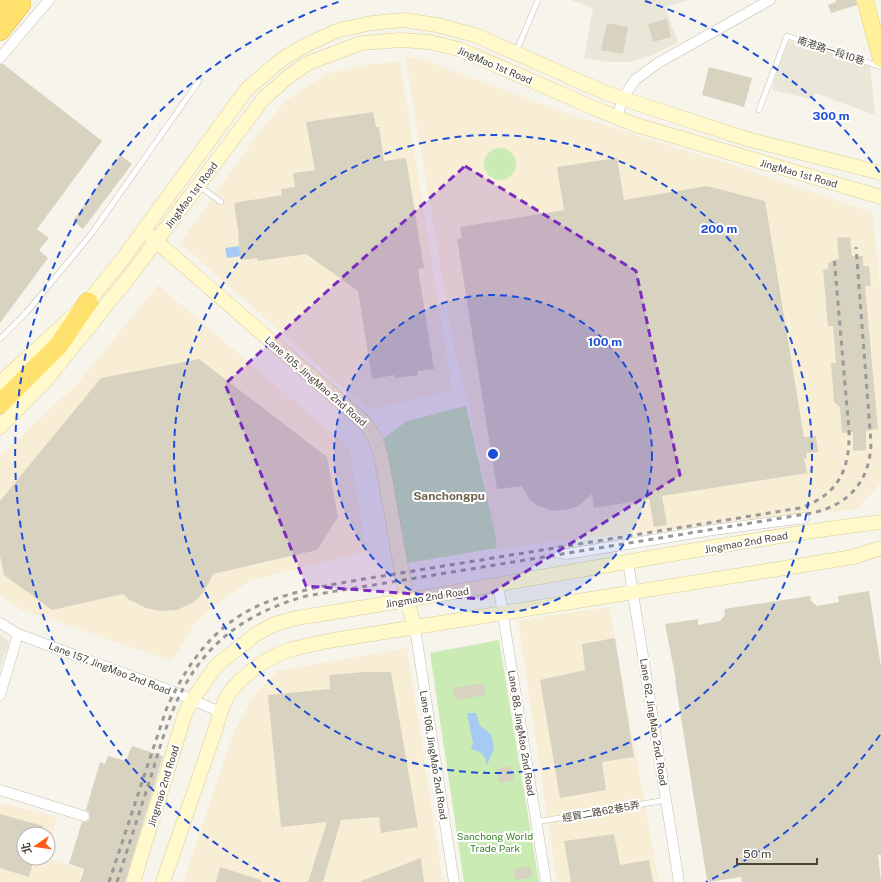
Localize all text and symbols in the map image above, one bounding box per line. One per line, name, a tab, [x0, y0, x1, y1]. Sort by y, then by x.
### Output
street label: 南港路一段10巷	[796, 33, 866, 67]
street label: JingMao 1st Road	[456, 44, 534, 86]
text: 300 m	[813, 109, 850, 123]
street label: JingMao 1st Road	[759, 156, 839, 190]
street label: JingMao 1st Road	[162, 159, 220, 230]
text: 200 m	[701, 222, 737, 236]
street label: Lane 105, JingMao 2nd Road	[263, 334, 369, 428]
text: 100 m	[588, 335, 622, 349]
centre of rings	[486, 447, 500, 461]
district label: Sanchongpu	[413, 489, 485, 503]
street label: Jingmao 2nd Road	[703, 529, 789, 555]
street label: Jingmao 2nd Road	[384, 584, 470, 610]
street label: Lane 157, JingMao 2nd Road	[47, 639, 173, 697]
street label: Lane 62, JingMao 2nd. Road	[638, 658, 670, 787]
street label: Lane 88, JingMao 2nd Road	[506, 669, 538, 797]
street label: Lane 106, JingMao 2nd Road	[418, 690, 450, 821]
street label: Jingmao 2nd Road	[145, 744, 181, 828]
street label: 經貿二路62巷5弄	[561, 798, 641, 824]
north arrow	[16, 826, 56, 866]
park label: Sanchong World Trade Park	[457, 830, 533, 854]
scale bar	[737, 840, 817, 866]
text: 北	[19, 842, 33, 855]
text: 50 m	[743, 847, 771, 861]

